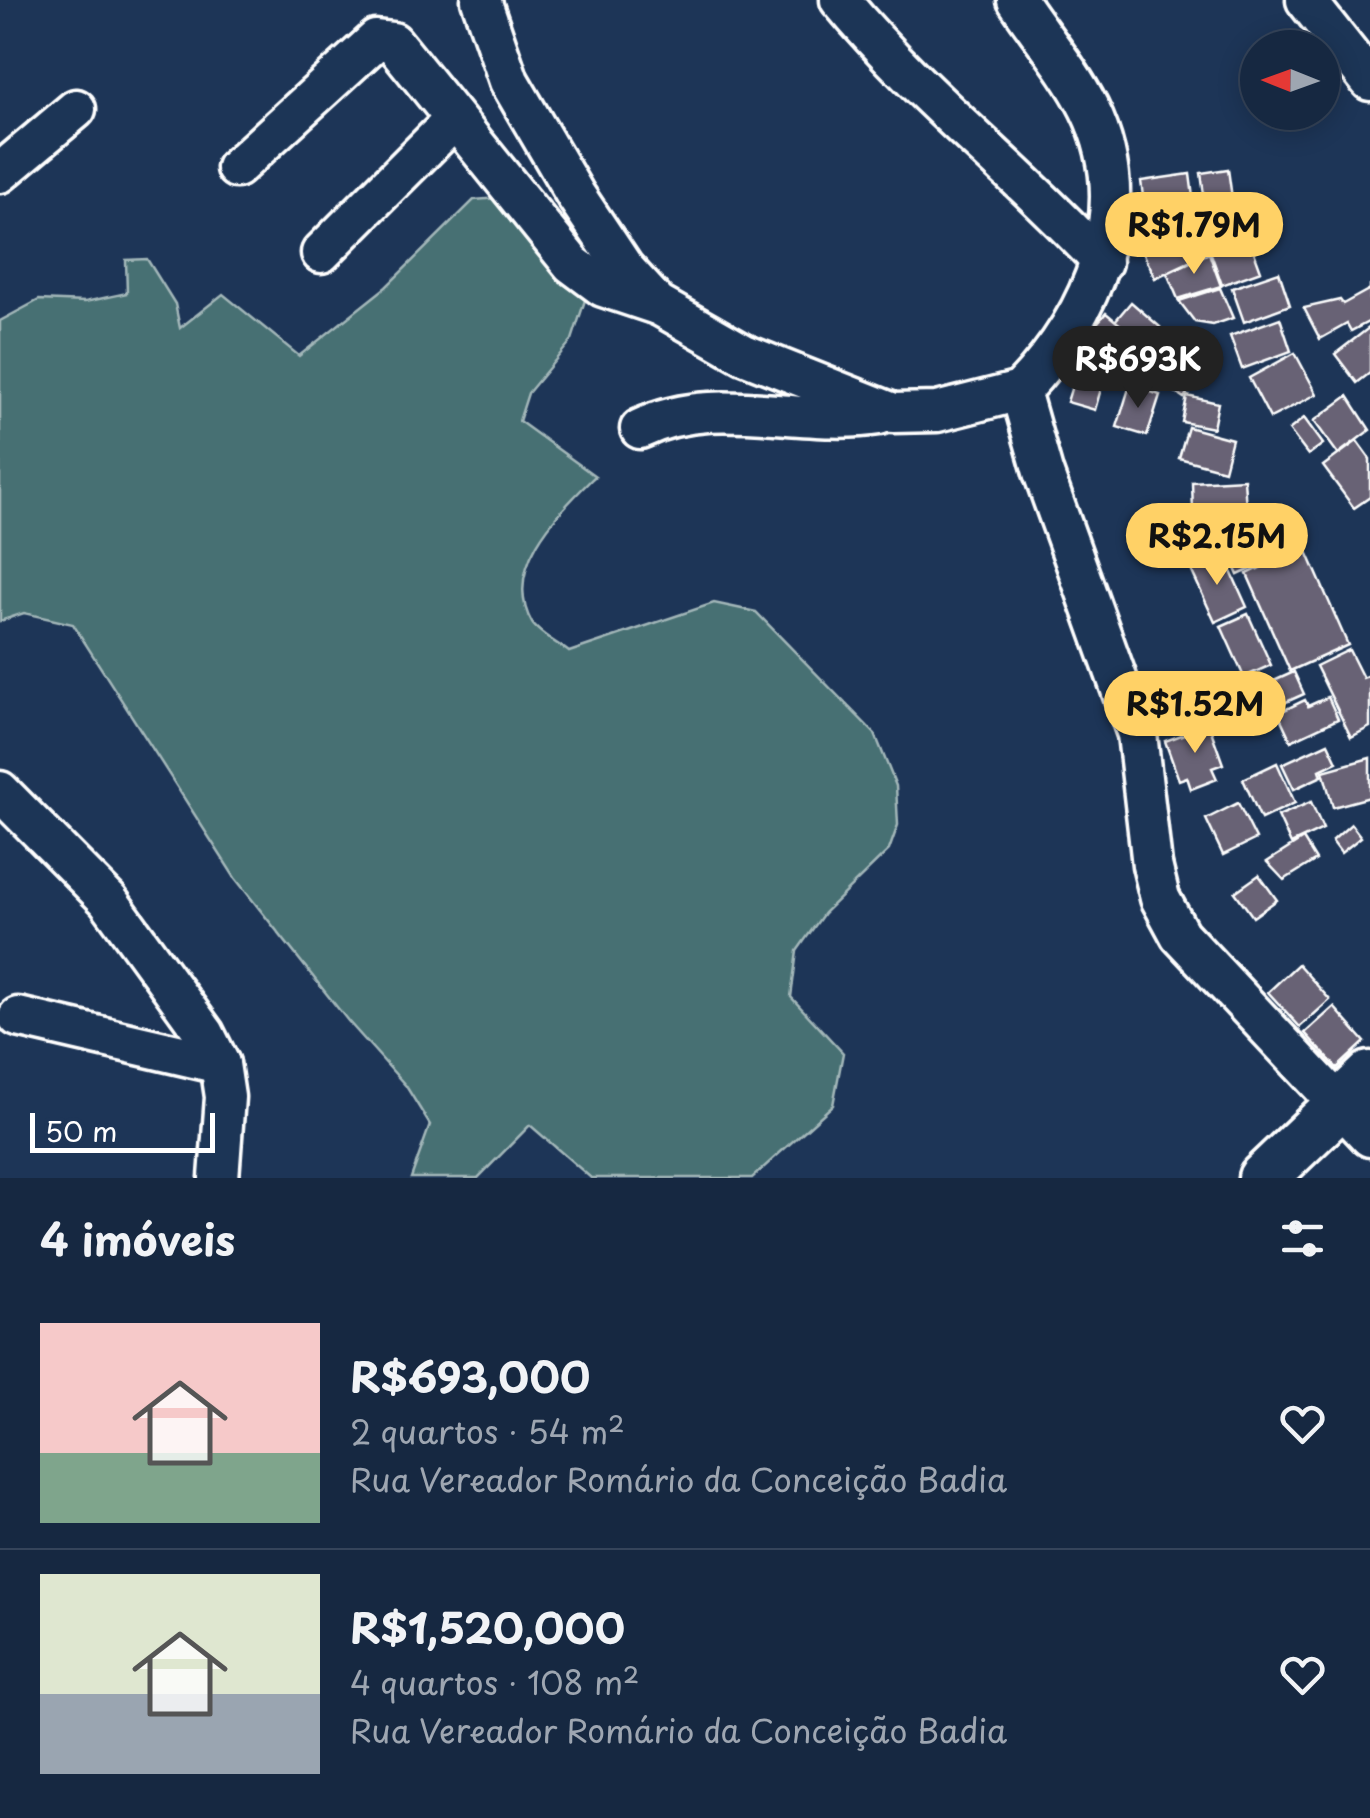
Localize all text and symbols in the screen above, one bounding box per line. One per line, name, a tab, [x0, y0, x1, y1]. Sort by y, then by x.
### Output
north arrow	[1240, 30, 1340, 130]
map controls	[1240, 30, 1340, 130]
pin: R$1.79M	[1102, 192, 1286, 277]
text: R$1.79M	[1127, 200, 1261, 248]
pin: R$693K	[1057, 326, 1219, 411]
text: R$693K	[1074, 334, 1202, 382]
pin: R$2.15M	[1125, 503, 1309, 588]
text: R$2.15M	[1148, 511, 1286, 559]
pin: R$1.52M	[1103, 671, 1287, 756]
text: R$1.52M	[1126, 679, 1264, 727]
scale bar	[30, 1108, 215, 1152]
text: 50 m	[45, 1109, 118, 1152]
text: 4 imóveis	[40, 1207, 235, 1270]
icon: filters	[1275, 1211, 1330, 1266]
text: R$693,000	[350, 1344, 590, 1407]
icon: home	[120, 1363, 240, 1483]
icon: heart	[1275, 1396, 1330, 1451]
text: 2 quartos · 54 m²	[350, 1407, 625, 1455]
text: Rua Vereador Romário da Conceição Badia	[350, 1455, 1007, 1503]
text: R$1,520,000	[350, 1595, 625, 1658]
icon: home	[120, 1614, 240, 1734]
icon: heart	[1275, 1647, 1330, 1702]
text: 4 quartos · 108 m²	[350, 1658, 639, 1706]
text: Rua Vereador Romário da Conceição Badia	[350, 1706, 1007, 1754]

